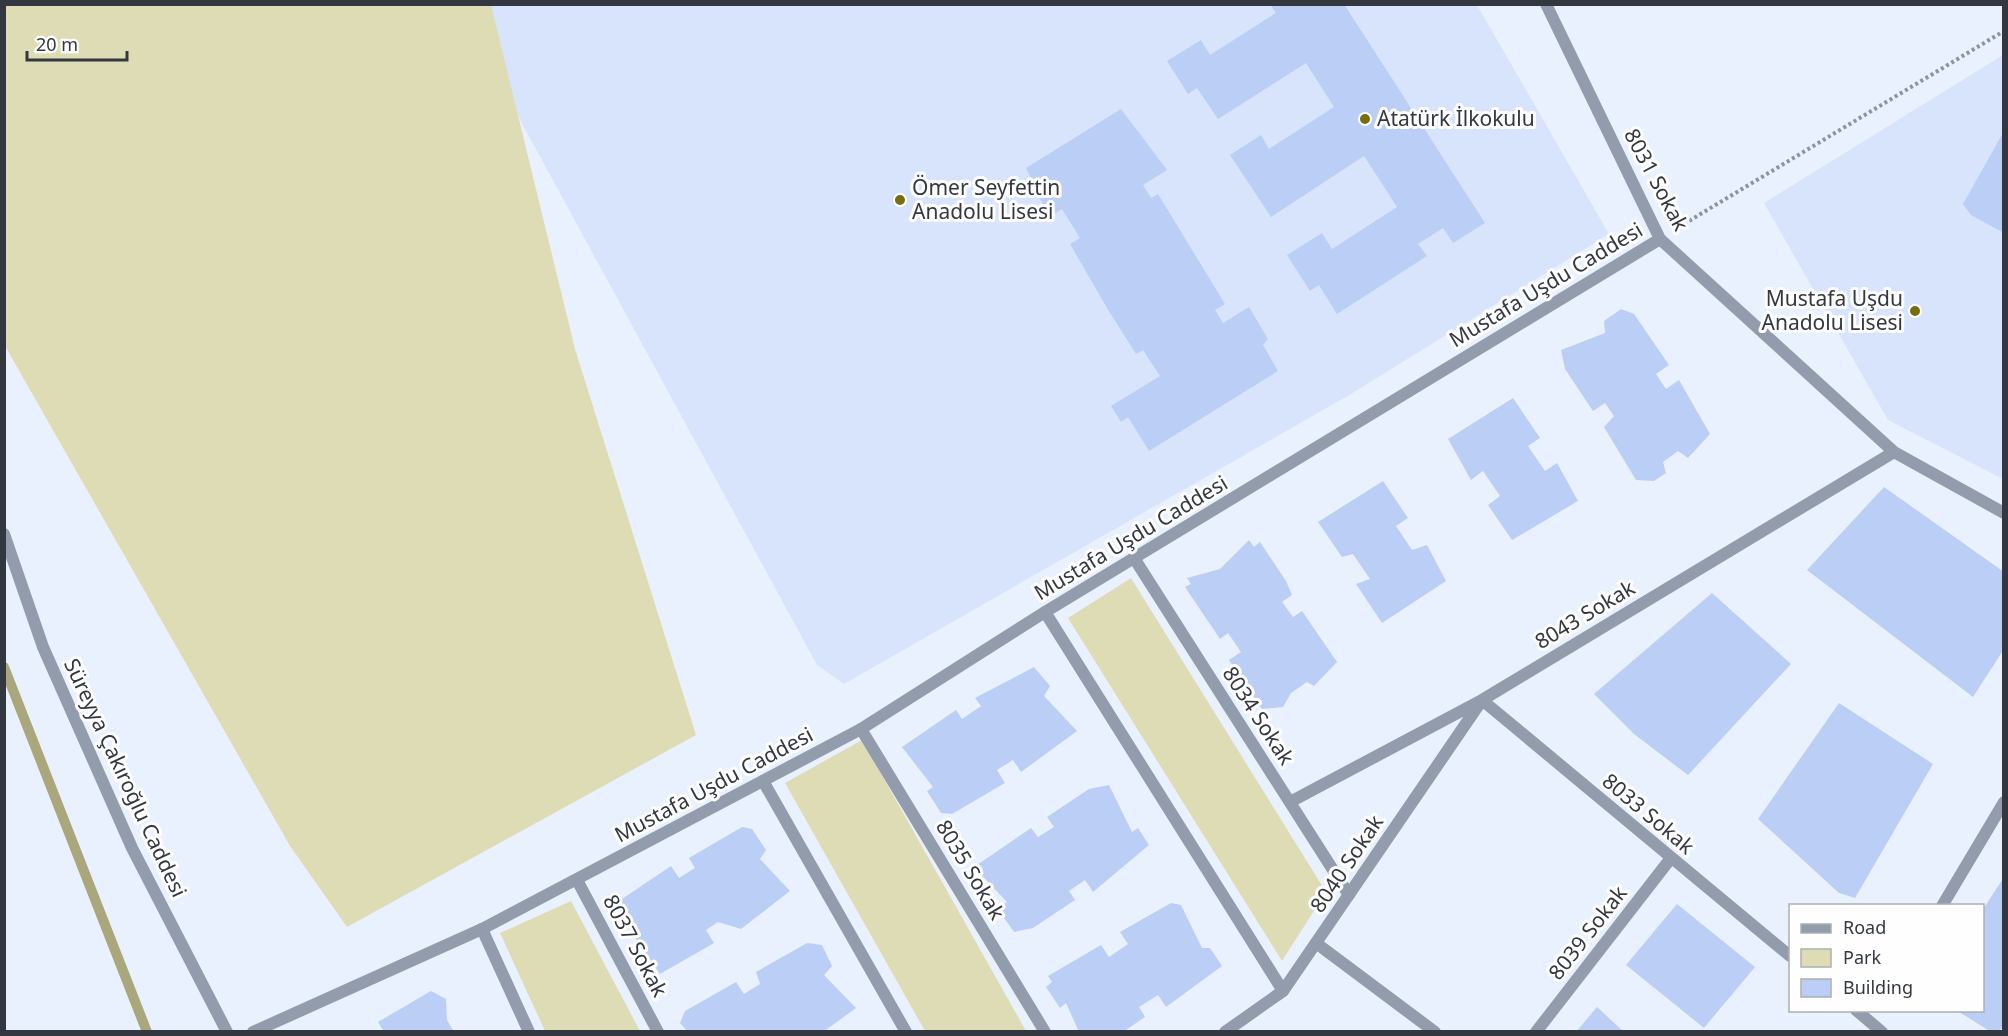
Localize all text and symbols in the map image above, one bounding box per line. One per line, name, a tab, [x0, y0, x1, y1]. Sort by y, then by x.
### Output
scale bar	[27, 24, 128, 62]
text: 20 m	[36, 32, 78, 56]
place label: Atatürk İlkokulu	[1377, 104, 1535, 132]
marker: Atatürk İlkokulu	[1358, 112, 1372, 126]
street label: 8031 Sokak	[1618, 124, 1696, 236]
place label: Ömer Seyfettin Anadolu Lisesi	[912, 173, 1060, 225]
marker: Ömer Seyfettin Anadolu Lisesi	[893, 193, 907, 207]
street label: Mustafa Uşdu Caddesi	[1444, 215, 1647, 353]
place label: Mustafa Uşdu Anadolu Lisesi	[1762, 284, 1903, 336]
marker: Mustafa Uşdu Anadolu Lisesi	[1908, 304, 1922, 318]
street label: Mustafa Uşdu Caddesi	[1029, 468, 1232, 606]
street label: 8043 Sokak	[1529, 573, 1640, 655]
street label: Süreyya Çakıroğlu Caddesi	[58, 654, 194, 902]
street label: 8034 Sokak	[1217, 661, 1301, 771]
street label: Mustafa Uşdu Caddesi	[609, 720, 818, 848]
street label: 8033 Sokak	[1597, 767, 1701, 860]
street label: 8040 Sokak	[1303, 809, 1390, 918]
street label: 8035 Sokak	[930, 814, 1012, 925]
street label: 8039 Sokak	[1542, 879, 1633, 985]
street label: 8037 Sokak	[597, 890, 675, 1002]
legend	[1789, 904, 1984, 1012]
text: Road	[1843, 915, 1886, 939]
text: Park	[1843, 945, 1881, 969]
text: Building	[1843, 975, 1913, 999]

